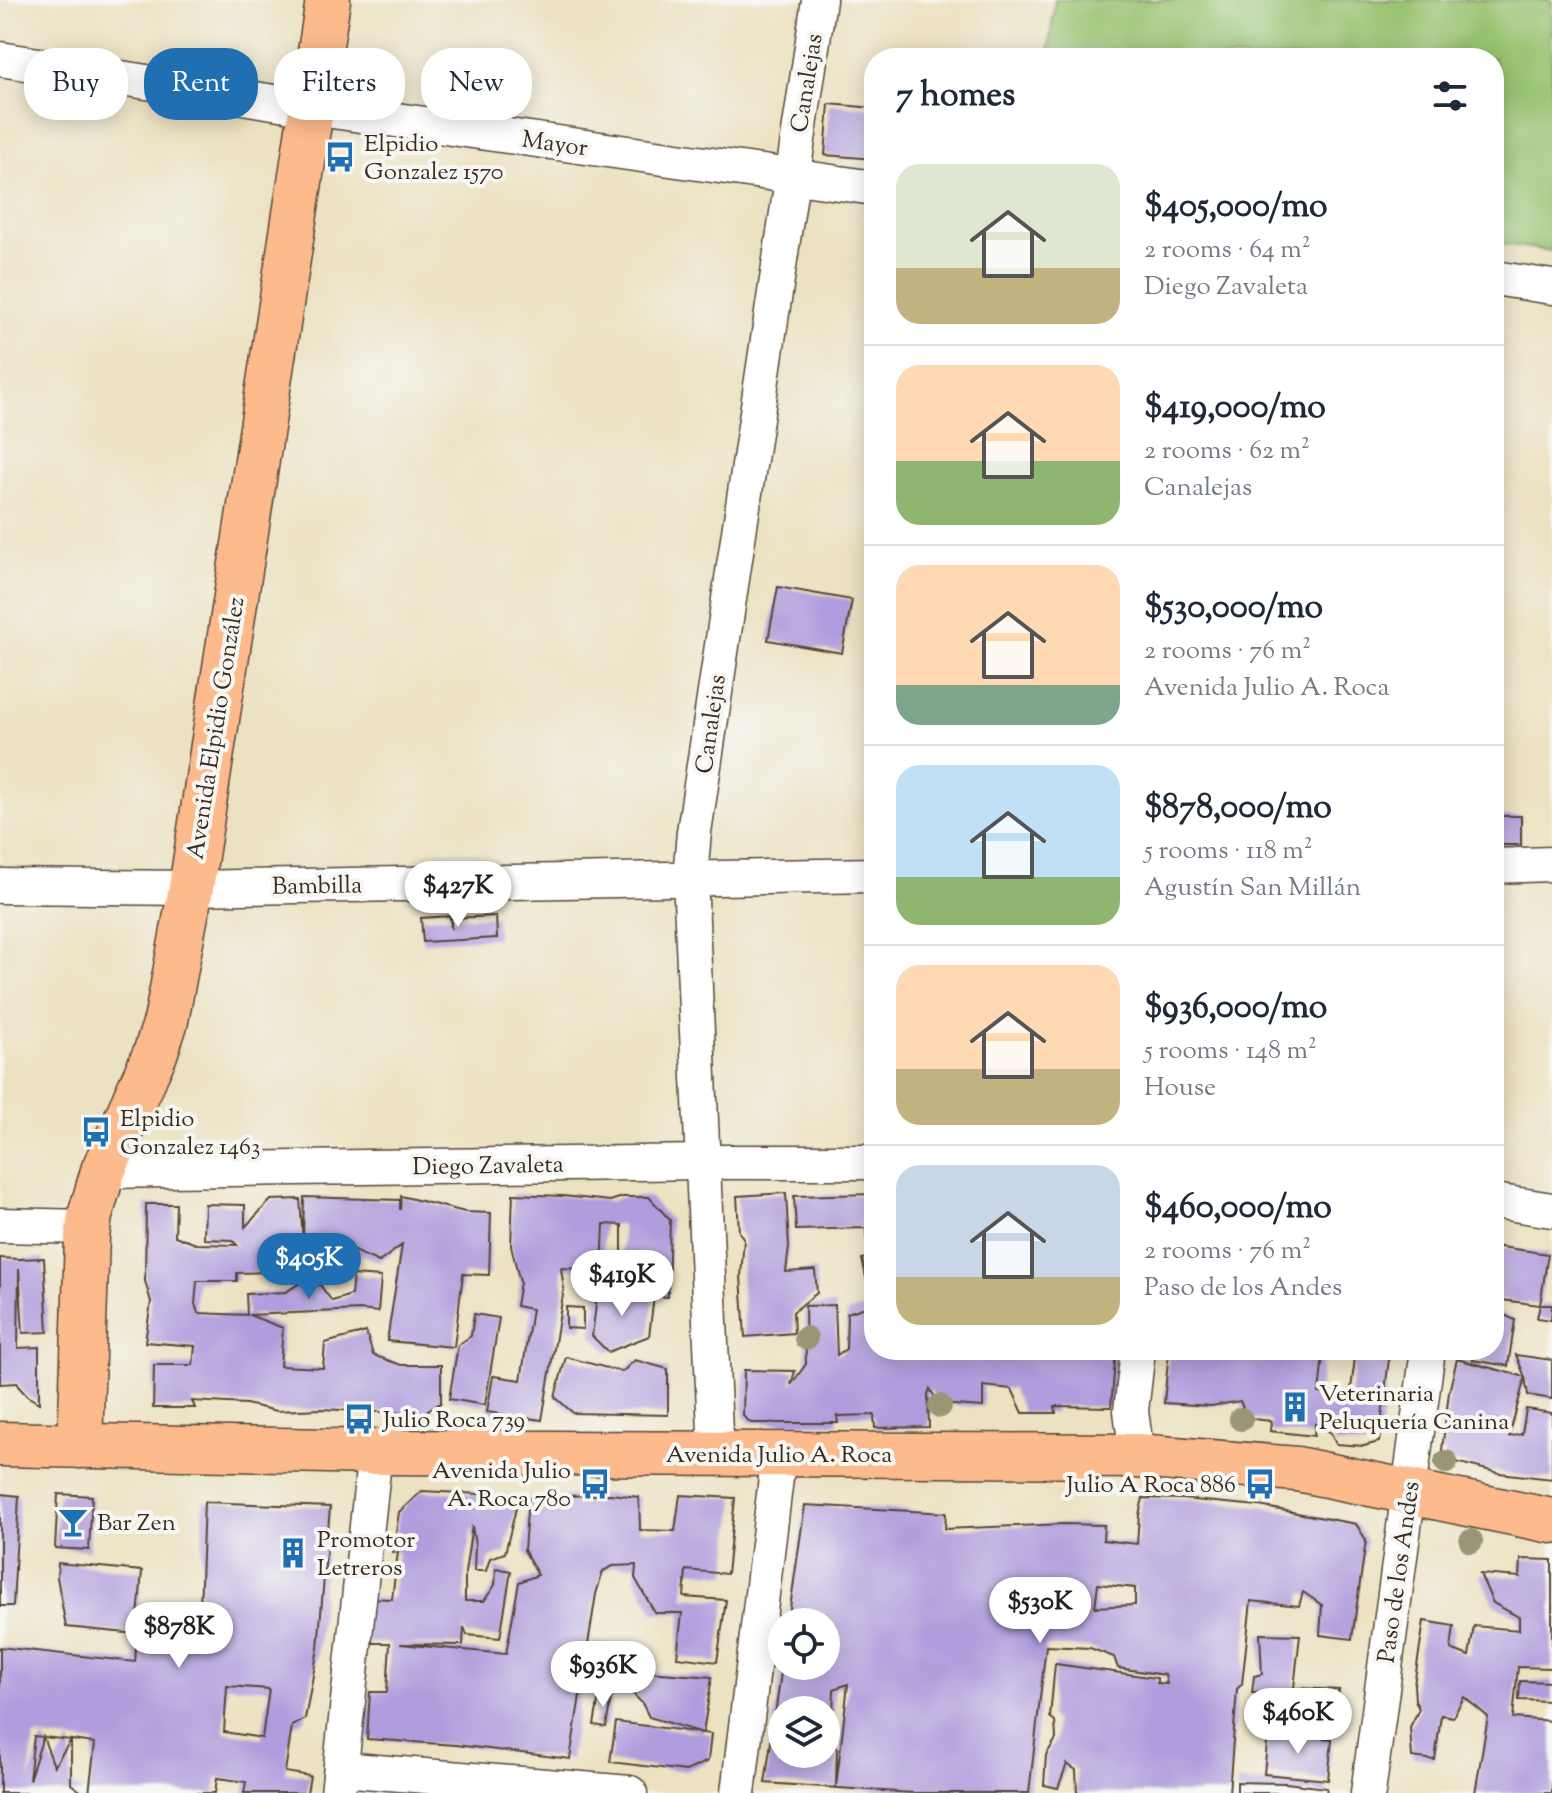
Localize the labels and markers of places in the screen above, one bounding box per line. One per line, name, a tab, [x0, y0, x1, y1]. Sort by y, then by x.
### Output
place label: Elpidio Gonzalez 1570	[364, 128, 504, 190]
bus stop icon: Elpidio Gonzalez 1570	[323, 140, 357, 174]
pin: $427K	[402, 861, 514, 929]
place label: Elpidio Gonzalez 1463	[120, 1103, 261, 1165]
bus stop icon: Elpidio Gonzalez 1463	[79, 1115, 113, 1149]
pin: $405K	[253, 1233, 365, 1301]
pin: $419K	[566, 1250, 678, 1318]
place label: Veterinaria Peluquería Canina	[1319, 1378, 1509, 1440]
building icon: Veterinaria Peluquería Canina	[1278, 1390, 1312, 1424]
bus stop icon: Julio Roca 739	[342, 1402, 376, 1436]
place label: Julio Roca 739	[381, 1404, 525, 1438]
place label: Avenida Julio A. Roca 780	[432, 1455, 571, 1517]
bus stop icon: Avenida Julio A. Roca 780	[578, 1467, 612, 1501]
bus stop icon: Julio A Roca 886	[1243, 1467, 1277, 1501]
place label: Julio A Roca 886	[1064, 1469, 1236, 1503]
bar icon: Bar Zen	[56, 1505, 90, 1539]
place label: Bar Zen	[97, 1507, 176, 1541]
place label: Promotor Letreros	[317, 1524, 415, 1586]
building icon: Promotor Letreros	[276, 1536, 310, 1570]
pin: $530K	[984, 1577, 1096, 1645]
pin: $878K	[123, 1602, 235, 1670]
pin: $936K	[547, 1641, 659, 1709]
pin: $460K	[1242, 1688, 1354, 1756]

